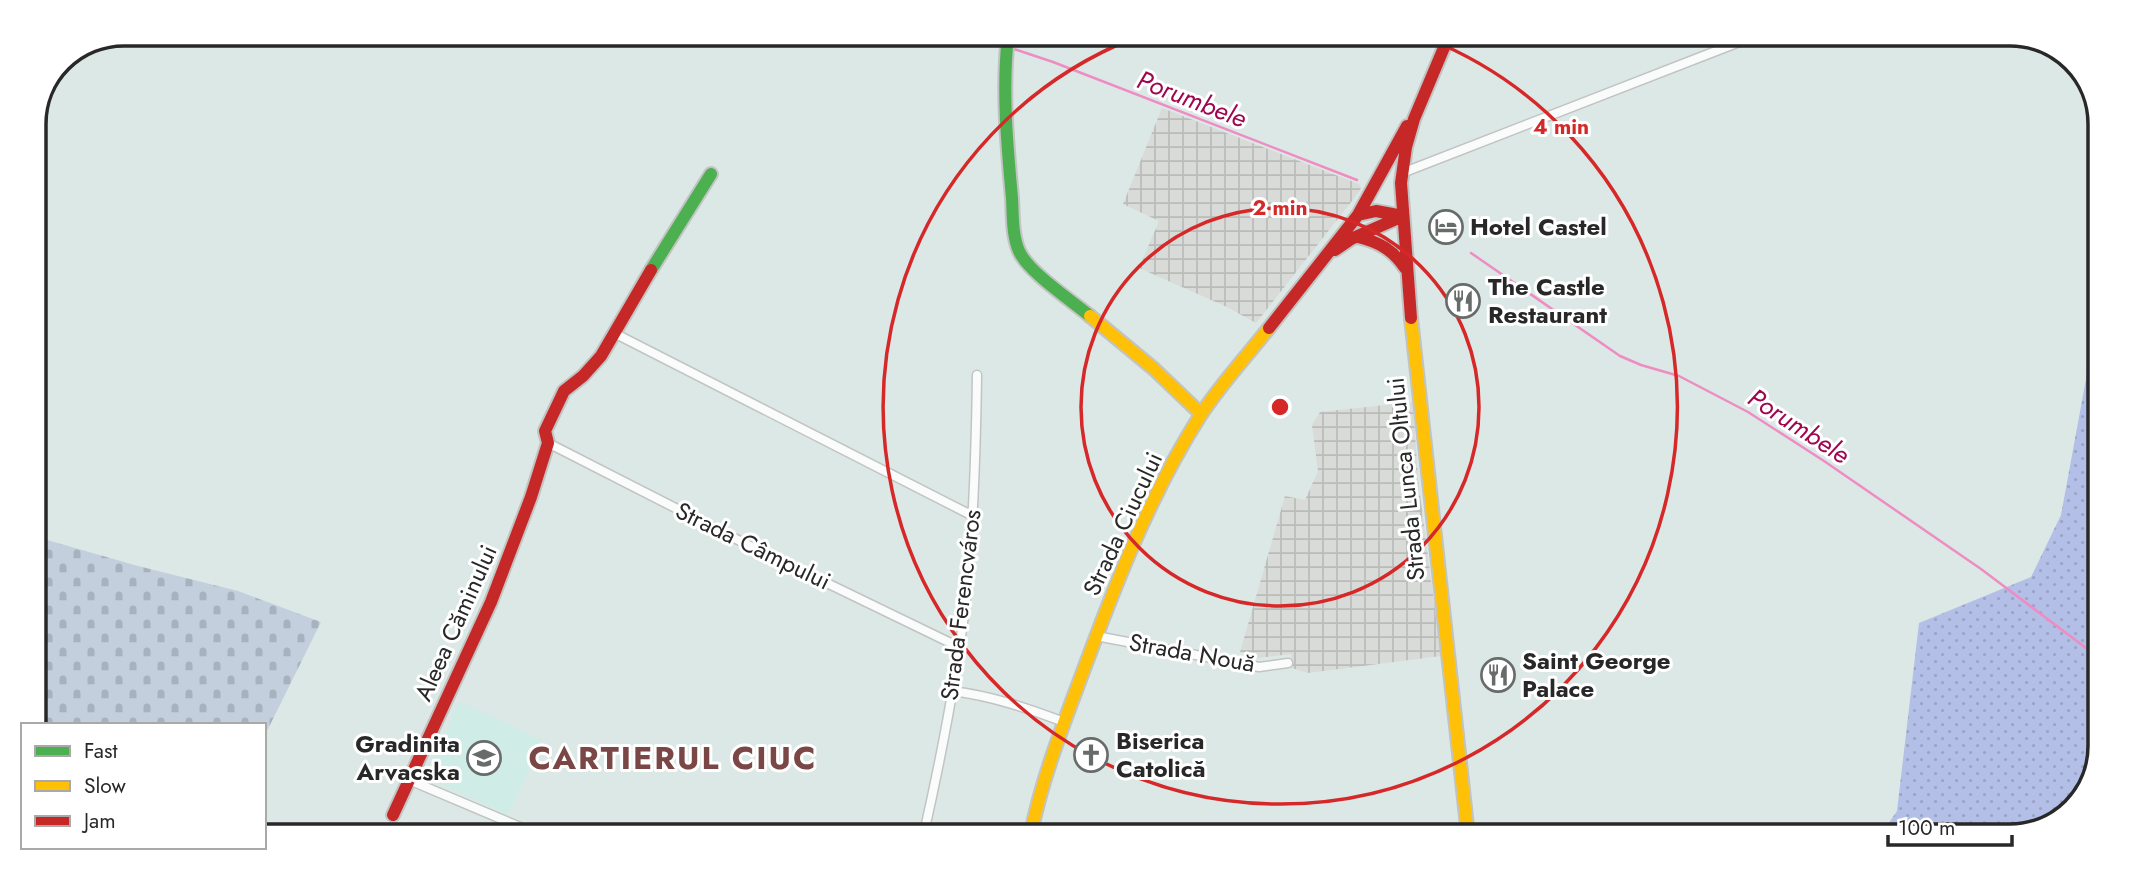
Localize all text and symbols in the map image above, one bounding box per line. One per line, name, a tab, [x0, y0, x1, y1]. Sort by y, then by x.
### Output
water label: Porumbele	[1132, 61, 1252, 137]
text: 4 min	[1533, 112, 1589, 142]
text: 2 min	[1252, 193, 1308, 223]
hotel icon: Hotel Castel	[1427, 208, 1465, 246]
place label: Hotel Castel	[1470, 209, 1607, 244]
place label: The Castle Restaurant	[1488, 269, 1607, 332]
restaurant icon: The Castle Restaurant	[1444, 282, 1482, 320]
street label: Strada Lunca Oltului	[1377, 376, 1434, 582]
water label: Porumbele	[1741, 379, 1857, 473]
centre of rings	[1268, 395, 1292, 419]
street label: Strada Ciucului	[1074, 446, 1171, 601]
street label: Strada Câmpului	[670, 493, 837, 598]
street label: Strada Ferencváros	[931, 508, 990, 702]
street label: Aleea Căminului	[406, 539, 506, 706]
street label: Strada Nouă	[1126, 624, 1258, 681]
place label: Saint George Palace	[1522, 643, 1671, 706]
restaurant icon: Saint George Palace	[1479, 656, 1517, 694]
legend	[21, 723, 266, 849]
place label: Biserica Catolică	[1116, 723, 1206, 786]
place label: Gradinita Arvacska	[355, 726, 460, 789]
district label: CARTIERUL CIUC	[529, 735, 817, 781]
text: Fast	[84, 736, 117, 766]
church icon: Biserica Catolică	[1072, 736, 1110, 774]
school or university icon: Gradinita Arvacska	[465, 739, 503, 777]
text: Slow	[84, 771, 126, 801]
scale bar	[1888, 804, 2012, 848]
text: Jam	[81, 806, 116, 836]
text: 100 m	[1898, 813, 1955, 843]

